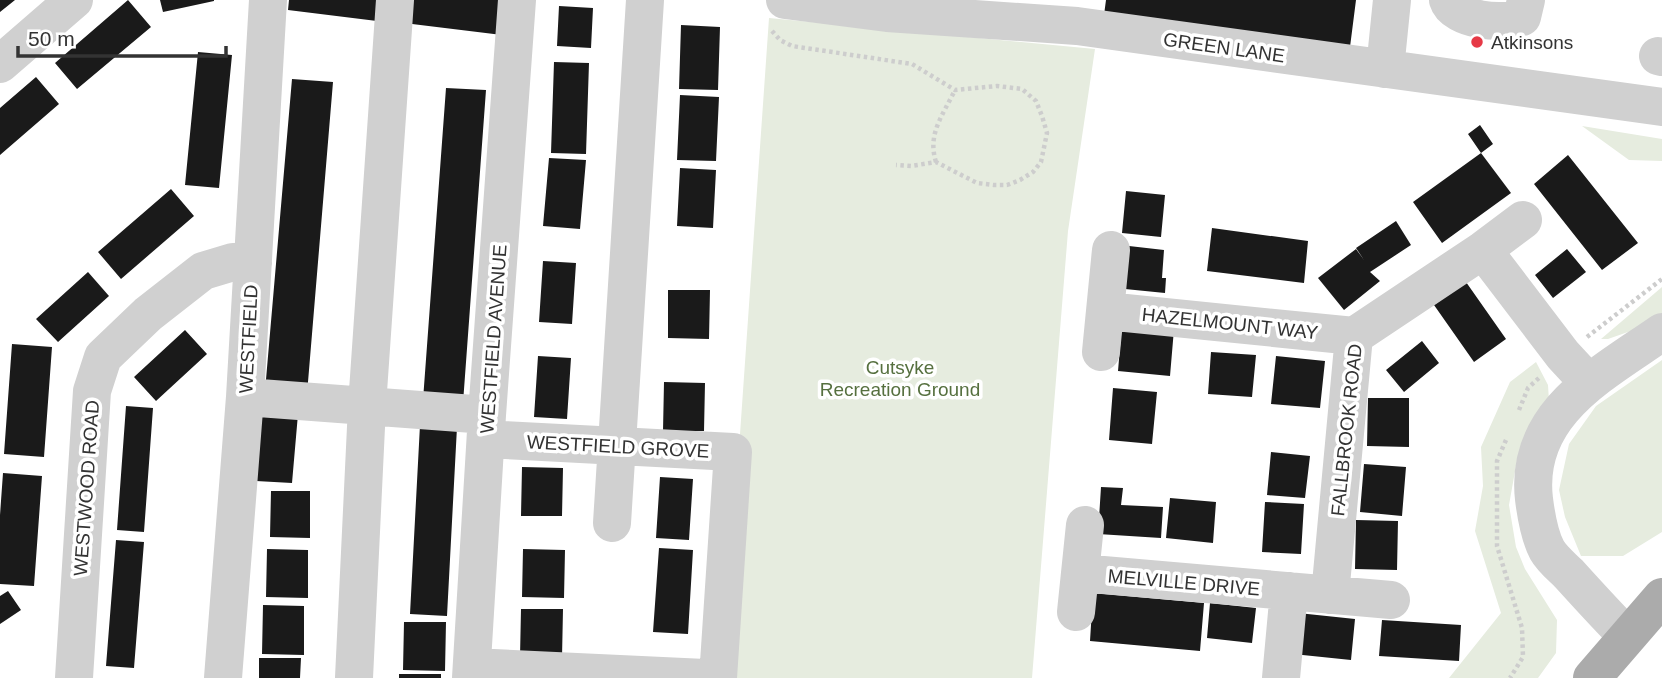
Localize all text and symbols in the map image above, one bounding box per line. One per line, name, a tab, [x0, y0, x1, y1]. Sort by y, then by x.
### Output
scale bar	[18, 14, 226, 58]
text: 50 m	[28, 27, 75, 50]
street label: GREEN LANE	[1162, 29, 1286, 66]
place label: Atkinsons	[1491, 32, 1573, 53]
marker: Atkinsons	[1469, 34, 1485, 50]
street label: WESTFIELD AVENUE	[476, 244, 511, 434]
street label: WESTFIELD	[235, 284, 262, 394]
street label: HAZELMOUNT WAY	[1141, 304, 1319, 343]
street label: FALLBROOK ROAD	[1327, 343, 1366, 517]
park label: Cutsyke Recreation Ground	[820, 357, 980, 400]
street label: WESTWOOD ROAD	[70, 399, 103, 577]
street label: WESTFIELD GROVE	[526, 431, 710, 462]
street label: MELVILLE DRIVE	[1107, 565, 1261, 600]

